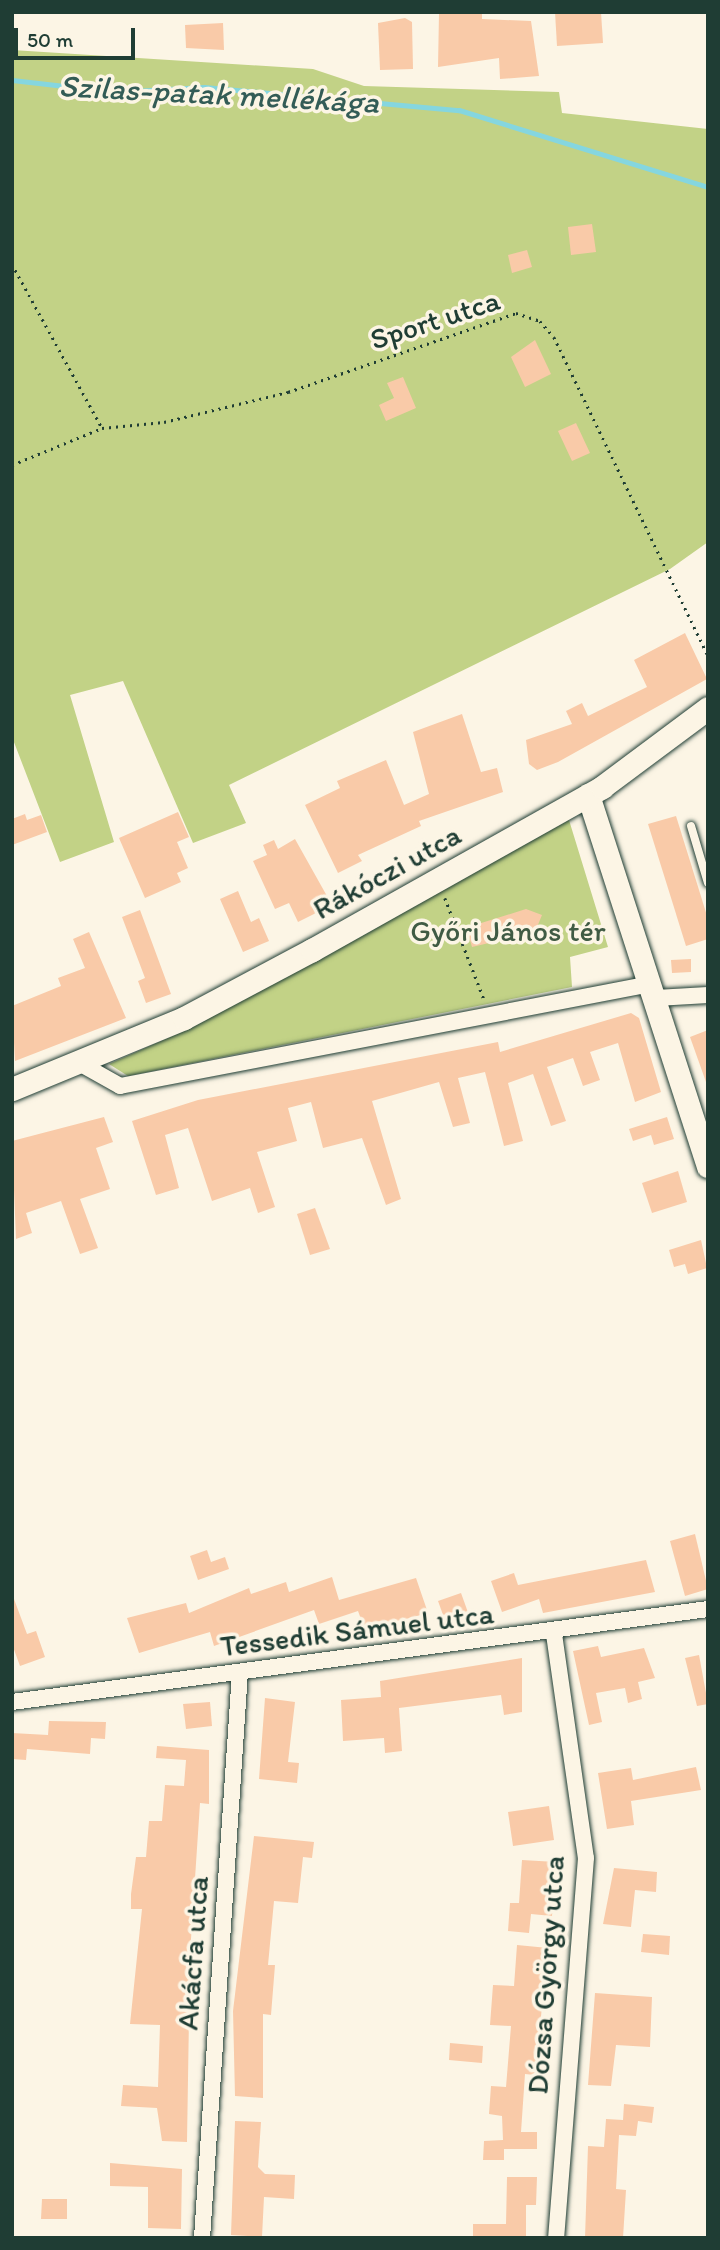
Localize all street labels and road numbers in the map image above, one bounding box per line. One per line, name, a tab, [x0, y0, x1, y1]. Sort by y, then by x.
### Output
street label: Sport utca	[366, 282, 504, 358]
street label: Rákóczi utca	[307, 817, 467, 927]
street label: Tessedik Sámuel utca	[218, 1595, 496, 1665]
street label: Dózsa György utca	[520, 1855, 572, 2095]
street label: Akácfa utca	[170, 1875, 216, 2031]

